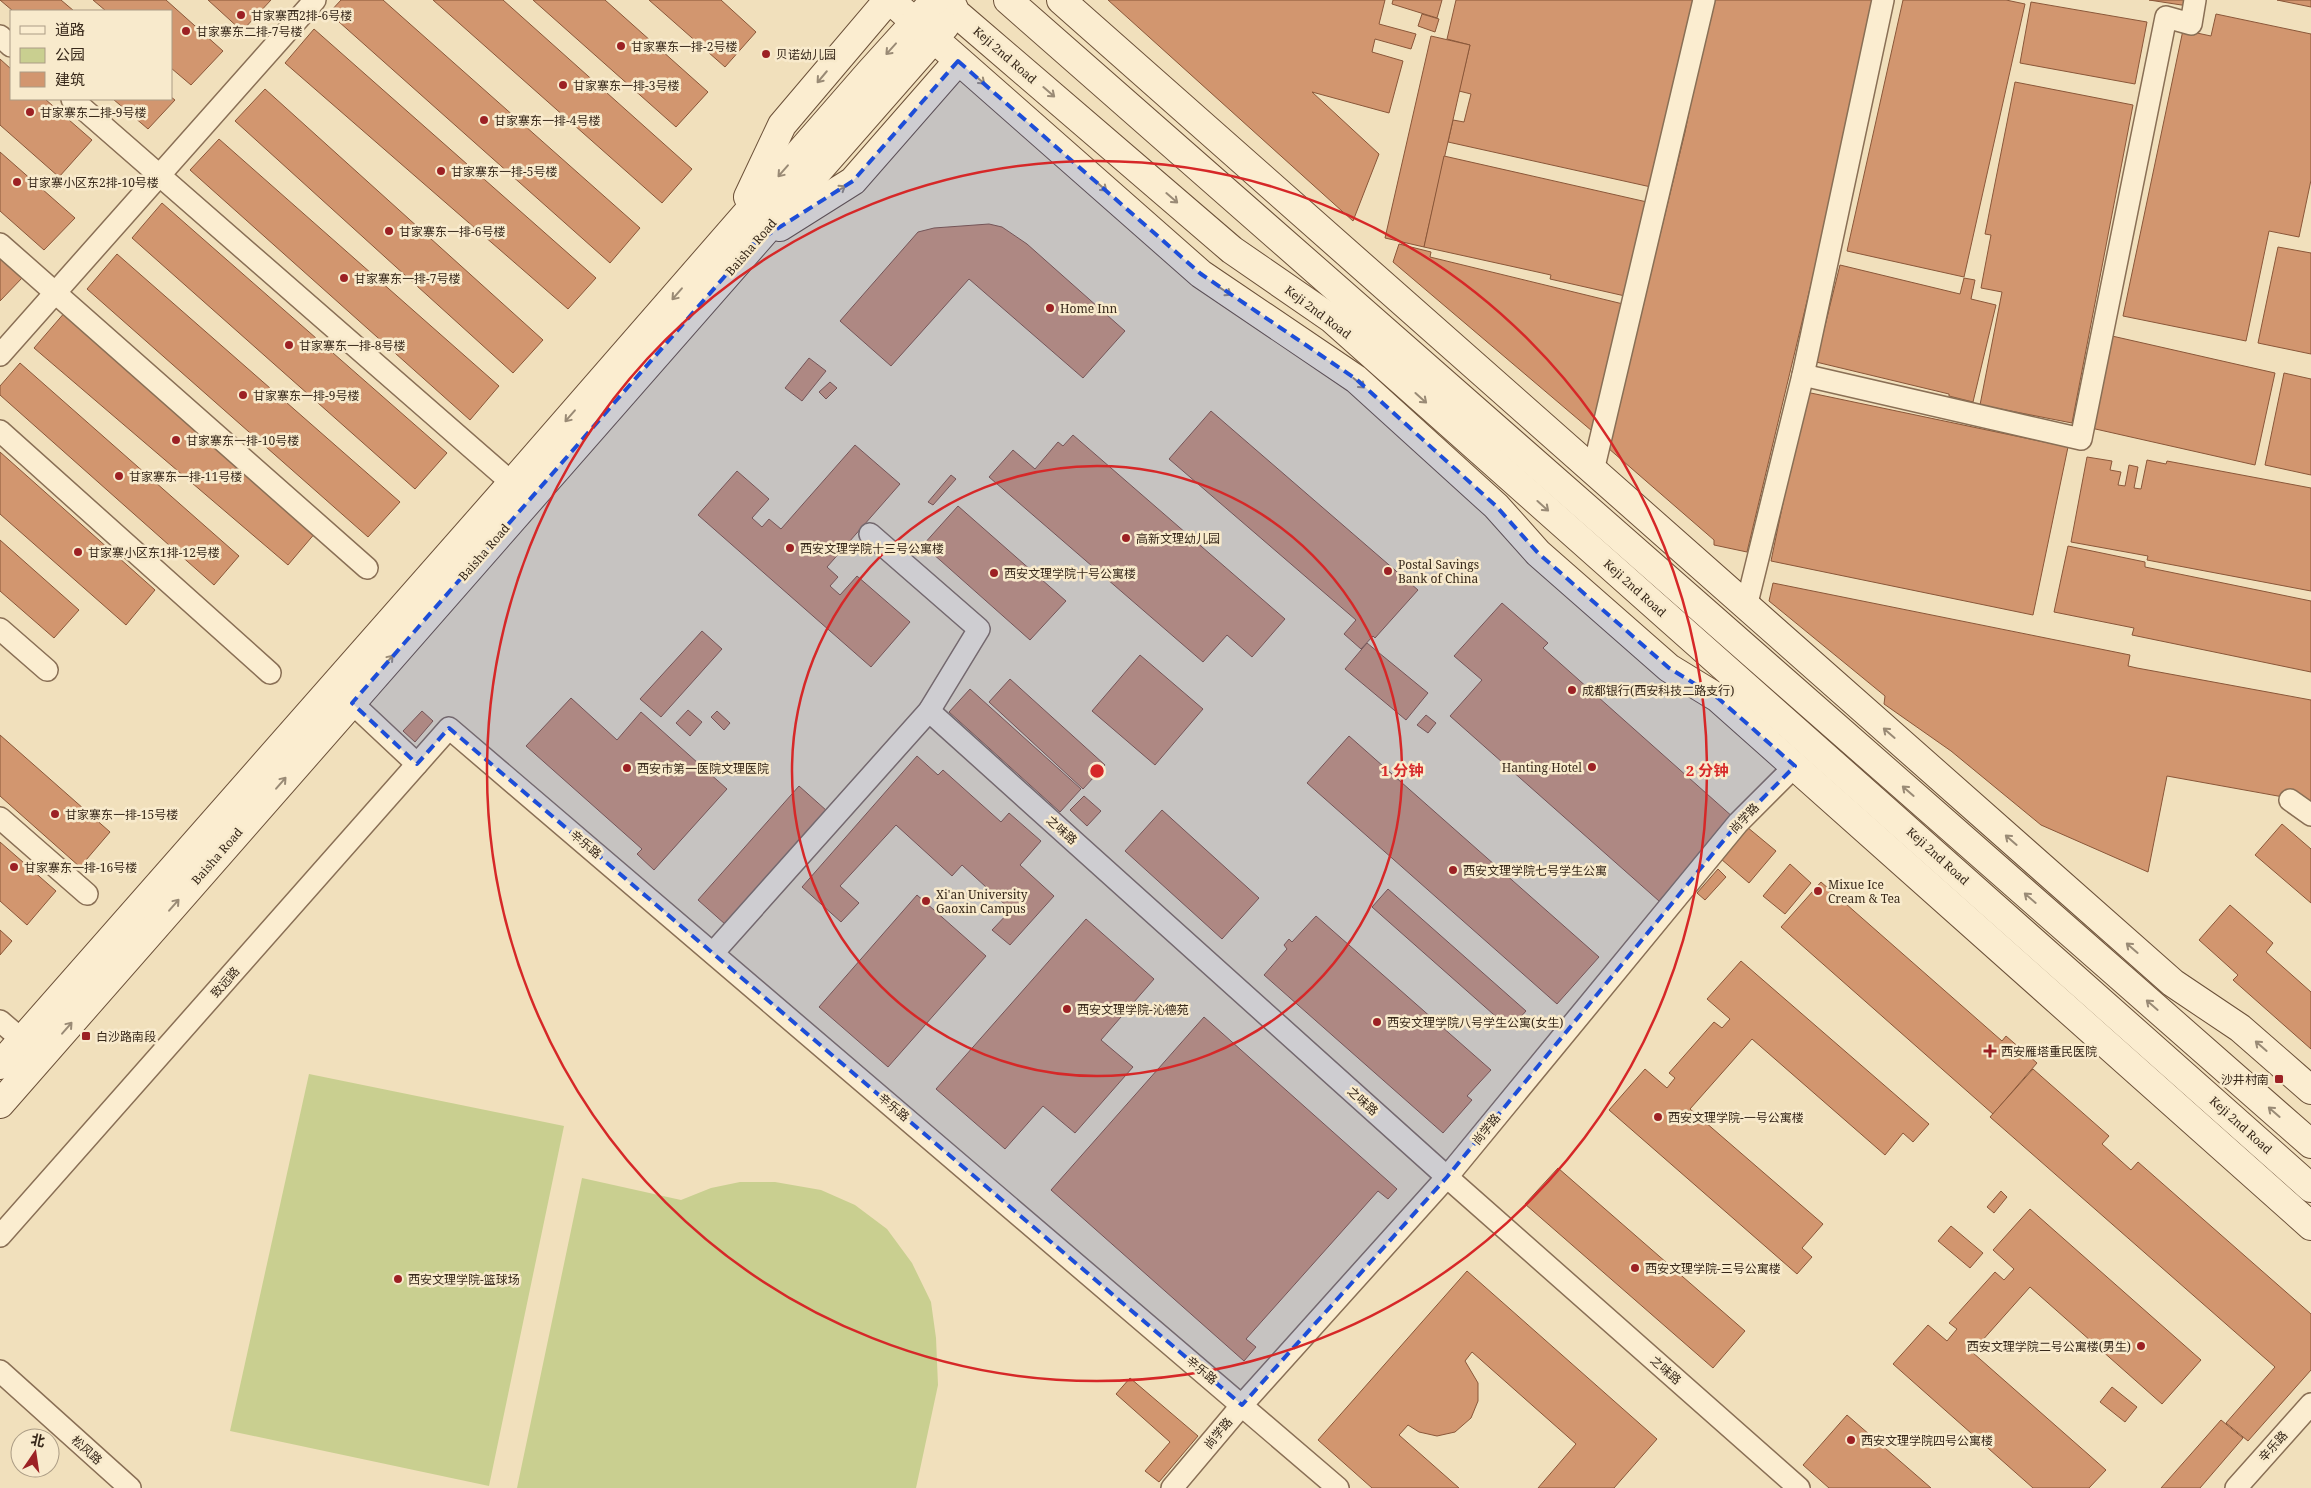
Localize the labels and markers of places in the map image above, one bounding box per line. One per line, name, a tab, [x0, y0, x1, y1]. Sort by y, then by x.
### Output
place label: 甘家寨西2排-6号楼	[251, 7, 352, 24]
marker: 甘家寨西2排-6号楼	[235, 9, 247, 21]
place label: 甘家寨东二排-7号楼	[196, 23, 302, 40]
marker: 甘家寨东二排-7号楼	[180, 25, 192, 37]
place label: 甘家寨东一排-2号楼	[631, 38, 737, 55]
marker: 甘家寨东一排-2号楼	[615, 40, 627, 52]
place label: 贝诺幼儿园	[776, 46, 836, 63]
marker: 贝诺幼儿园	[760, 48, 772, 60]
place label: 甘家寨东一排-3号楼	[573, 77, 679, 94]
marker: 甘家寨东一排-3号楼	[557, 79, 569, 91]
place label: 甘家寨东二排-9号楼	[40, 104, 146, 121]
marker: 甘家寨东二排-9号楼	[24, 106, 36, 118]
place label: 甘家寨东一排-4号楼	[494, 112, 600, 129]
marker: 甘家寨东一排-4号楼	[478, 114, 490, 126]
place label: 甘家寨东一排-5号楼	[451, 163, 557, 180]
marker: 甘家寨东一排-5号楼	[435, 165, 447, 177]
place label: 甘家寨小区东2排-10号楼	[27, 174, 159, 191]
marker: 甘家寨小区东2排-10号楼	[11, 176, 23, 188]
place label: 甘家寨东一排-6号楼	[399, 223, 505, 240]
marker: 甘家寨东一排-6号楼	[383, 225, 395, 237]
place label: 甘家寨东一排-7号楼	[354, 270, 460, 287]
marker: 甘家寨东一排-7号楼	[338, 272, 350, 284]
place label: Home Inn	[1060, 300, 1117, 317]
marker: Home Inn	[1044, 302, 1056, 314]
place label: 甘家寨东一排-8号楼	[299, 337, 405, 354]
marker: 甘家寨东一排-8号楼	[283, 339, 295, 351]
place label: 甘家寨东一排-9号楼	[253, 387, 359, 404]
marker: 甘家寨东一排-9号楼	[237, 389, 249, 401]
place label: 甘家寨东一排-10号楼	[186, 432, 299, 449]
marker: 甘家寨东一排-10号楼	[170, 434, 182, 446]
place label: 甘家寨东一排-11号楼	[129, 468, 242, 485]
marker: 甘家寨东一排-11号楼	[113, 470, 125, 482]
place label: 高新文理幼儿园	[1136, 530, 1220, 547]
marker: 高新文理幼儿园	[1120, 532, 1132, 544]
place label: 西安文理学院十三号公寓楼	[800, 540, 944, 557]
marker: 西安文理学院十三号公寓楼	[784, 542, 796, 554]
place label: 甘家寨小区东1排-12号楼	[88, 544, 220, 561]
marker: 甘家寨小区东1排-12号楼	[72, 546, 84, 558]
place label: Postal Savings Bank of China	[1398, 556, 1479, 587]
place label: 西安文理学院十号公寓楼	[1004, 565, 1136, 582]
marker: Postal Savings Bank of China	[1382, 565, 1394, 577]
marker: 西安文理学院十号公寓楼	[988, 567, 1000, 579]
place label: 成都银行(西安科技二路支行)	[1582, 682, 1734, 699]
marker: 成都银行(西安科技二路支行)	[1566, 684, 1578, 696]
place label: Hanting Hotel	[1502, 759, 1582, 776]
place label: 西安市第一医院文理医院	[637, 760, 769, 777]
marker: Hanting Hotel	[1586, 761, 1598, 773]
marker: 西安市第一医院文理医院	[621, 762, 633, 774]
centre of rings	[1088, 762, 1106, 780]
place label: 甘家寨东一排-15号楼	[65, 806, 178, 823]
marker: 甘家寨东一排-15号楼	[49, 808, 61, 820]
place label: 甘家寨东一排-16号楼	[24, 859, 137, 876]
marker: 甘家寨东一排-16号楼	[8, 861, 20, 873]
place label: 西安文理学院七号学生公寓	[1463, 862, 1607, 879]
marker: 西安文理学院七号学生公寓	[1447, 864, 1459, 876]
place label: Mixue Ice Cream & Tea	[1828, 876, 1901, 907]
marker: Mixue Ice Cream & Tea	[1812, 885, 1824, 897]
place label: Xi'an University Gaoxin Campus	[936, 886, 1028, 917]
marker: Xi'an University Gaoxin Campus	[920, 895, 932, 907]
place label: 西安文理学院-沁德苑	[1077, 1001, 1189, 1018]
marker: 西安文理学院-沁德苑	[1061, 1003, 1073, 1015]
place label: 西安文理学院八号学生公寓(女生)	[1387, 1014, 1563, 1031]
marker: 西安文理学院八号学生公寓(女生)	[1371, 1016, 1383, 1028]
place label: 白沙路南段	[96, 1028, 156, 1045]
marker: 白沙路南段	[80, 1030, 92, 1042]
place label: 西安雁塔重民医院	[2001, 1043, 2097, 1060]
marker: 西安雁塔重民医院	[1983, 1044, 1997, 1058]
place label: 沙井村南	[2221, 1071, 2269, 1088]
marker: 沙井村南	[2273, 1073, 2285, 1085]
place label: 西安文理学院-一号公寓楼	[1668, 1109, 1804, 1126]
marker: 西安文理学院-一号公寓楼	[1652, 1111, 1664, 1123]
place label: 西安文理学院-三号公寓楼	[1645, 1260, 1781, 1277]
marker: 西安文理学院-三号公寓楼	[1629, 1262, 1641, 1274]
place label: 西安文理学院-篮球场	[408, 1271, 520, 1288]
marker: 西安文理学院-篮球场	[392, 1273, 404, 1285]
place label: 西安文理学院二号公寓楼(男生)	[1967, 1338, 2131, 1355]
marker: 西安文理学院二号公寓楼(男生)	[2135, 1340, 2147, 1352]
place label: 西安文理学院四号公寓楼	[1861, 1432, 1993, 1449]
marker: 西安文理学院四号公寓楼	[1845, 1434, 1857, 1446]

